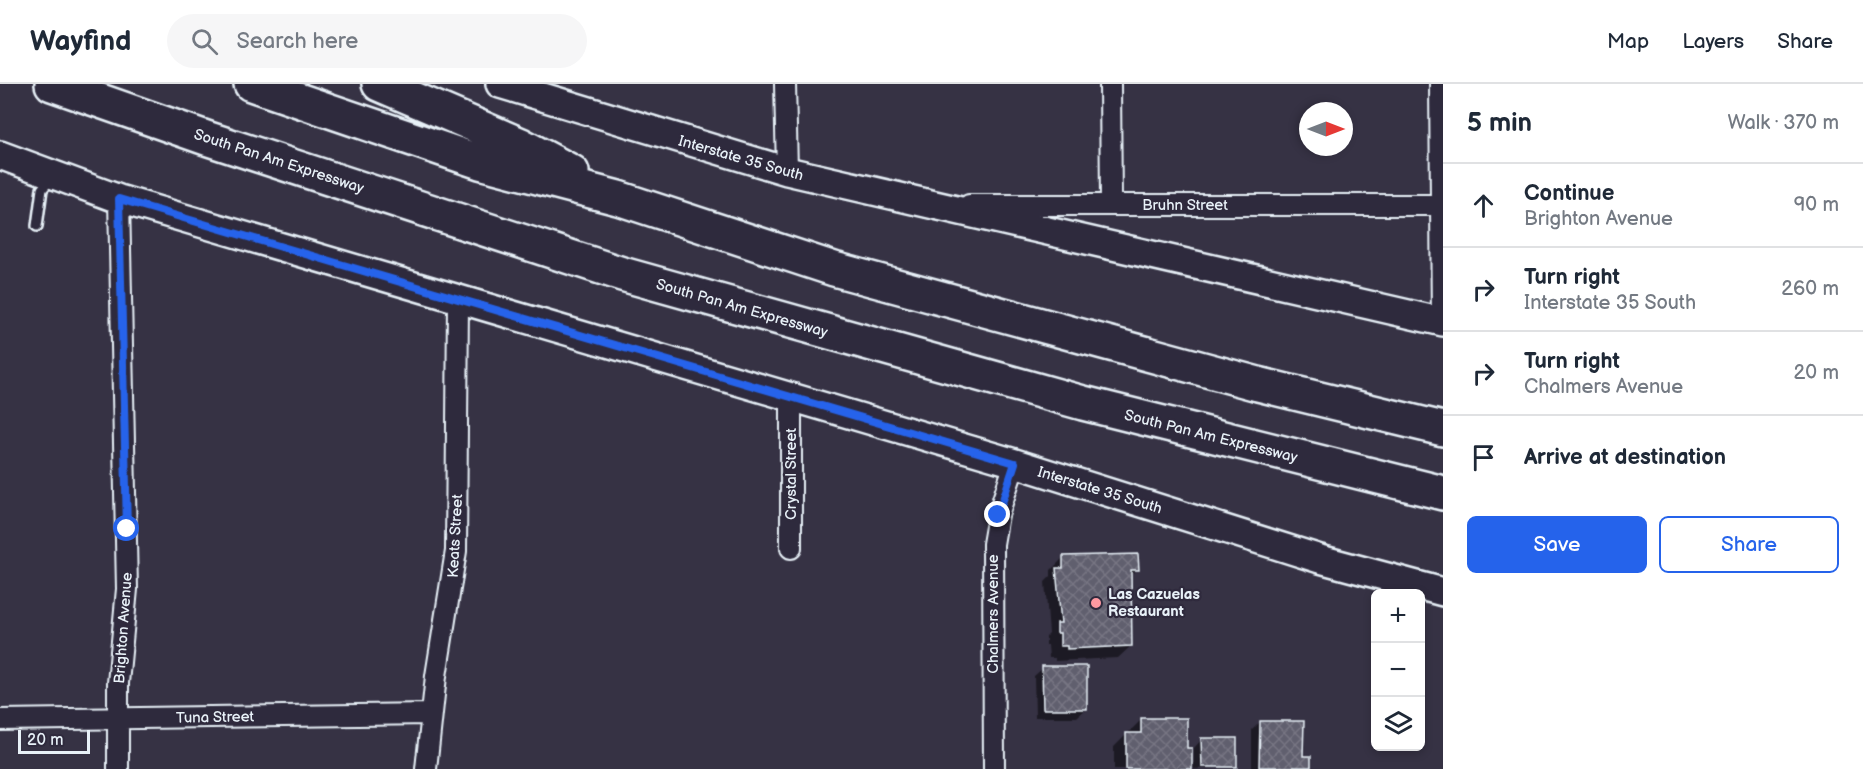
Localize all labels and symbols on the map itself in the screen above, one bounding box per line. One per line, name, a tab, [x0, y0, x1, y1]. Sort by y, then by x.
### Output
north arrow	[1299, 102, 1353, 156]
street label: South Pan Am Expressway	[191, 125, 367, 198]
street label: Interstate 35 South	[676, 132, 805, 185]
street label: Bruhn Street	[1142, 196, 1228, 215]
street label: South Pan Am Expressway	[654, 275, 830, 342]
street label: South Pan Am Expressway	[1122, 406, 1300, 467]
street label: Crystal Street	[782, 428, 801, 520]
street label: Interstate 35 South	[1035, 463, 1164, 518]
street label: Keats Street	[444, 493, 467, 578]
route end	[984, 501, 1010, 527]
route start	[113, 515, 139, 541]
street label: Chalmers Avenue	[984, 554, 1003, 674]
street label: Brighton Avenue	[110, 572, 137, 684]
place label: Las Cazuelas Restaurant	[1108, 585, 1200, 621]
marker: Las Cazuelas Restaurant	[1089, 596, 1103, 610]
street label: Tuna Street	[176, 707, 255, 728]
scale bar	[18, 727, 90, 754]

